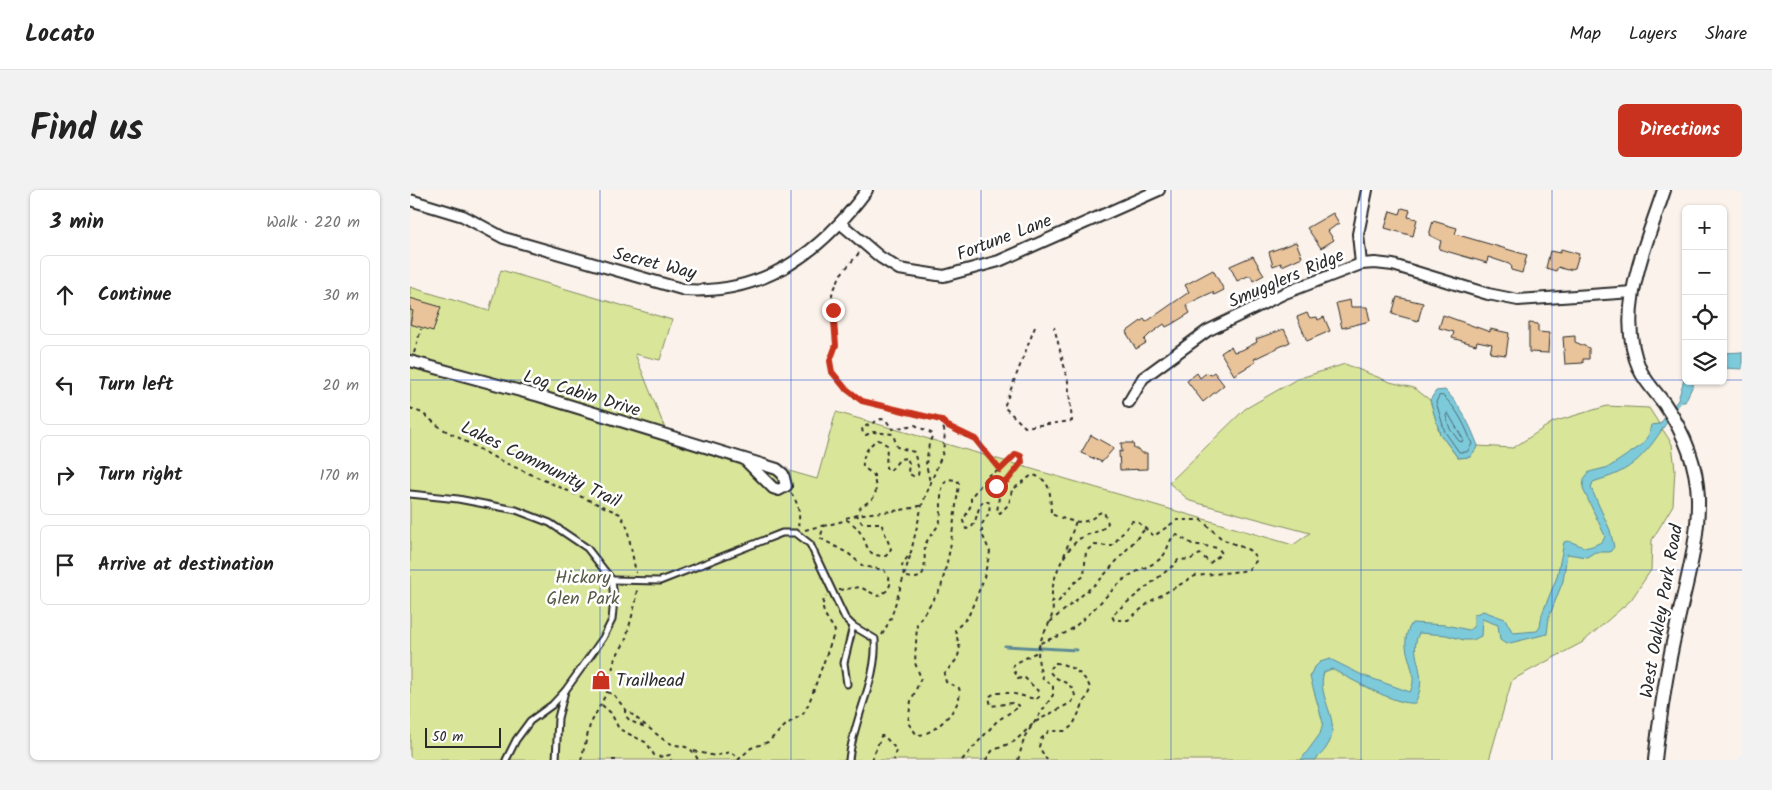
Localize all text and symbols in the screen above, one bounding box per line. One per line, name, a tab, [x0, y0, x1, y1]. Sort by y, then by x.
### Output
text: Locato	[25, 15, 95, 54]
text: Map	[1570, 20, 1601, 49]
text: Layers	[1629, 20, 1677, 49]
text: Share	[1705, 20, 1747, 49]
text: Find us	[30, 102, 143, 158]
button: Directions	[1618, 104, 1742, 157]
map controls	[1682, 205, 1727, 385]
button: +	[1682, 205, 1727, 250]
text: 3 min	[50, 206, 104, 239]
street label: Fortune Lane	[953, 207, 1056, 270]
text: Walk · 220 m	[266, 210, 360, 235]
street label: Secret Way	[610, 240, 700, 289]
street label: Smugglers Ridge	[1224, 242, 1349, 317]
button: −	[1682, 250, 1727, 295]
text: Continue	[98, 280, 171, 310]
icon: ahead	[51, 281, 79, 309]
text: 30 m	[323, 283, 359, 308]
button: locate	[1682, 295, 1727, 340]
route end	[822, 299, 845, 322]
button: layers	[1682, 340, 1727, 385]
street label: Log Cabin Drive	[519, 363, 644, 426]
text: Turn left	[98, 370, 173, 400]
icon: left	[51, 371, 79, 399]
text: 20 m	[323, 373, 359, 398]
street label: Lakes Community Trail	[455, 414, 626, 517]
text: Turn right	[98, 460, 183, 490]
icon: right	[51, 461, 79, 489]
text: 170 m	[319, 463, 359, 488]
route start	[985, 475, 1008, 498]
street label: West Oakley Park Road	[1633, 521, 1692, 700]
text: Arrive at destination	[98, 550, 274, 580]
icon: arrive	[51, 551, 79, 579]
park label: Hickory Glen Park	[547, 564, 620, 614]
place label: Trailhead	[616, 667, 685, 696]
shop icon: Trailhead	[590, 669, 612, 691]
scale bar	[425, 725, 501, 748]
text: 50 m	[432, 726, 463, 748]

